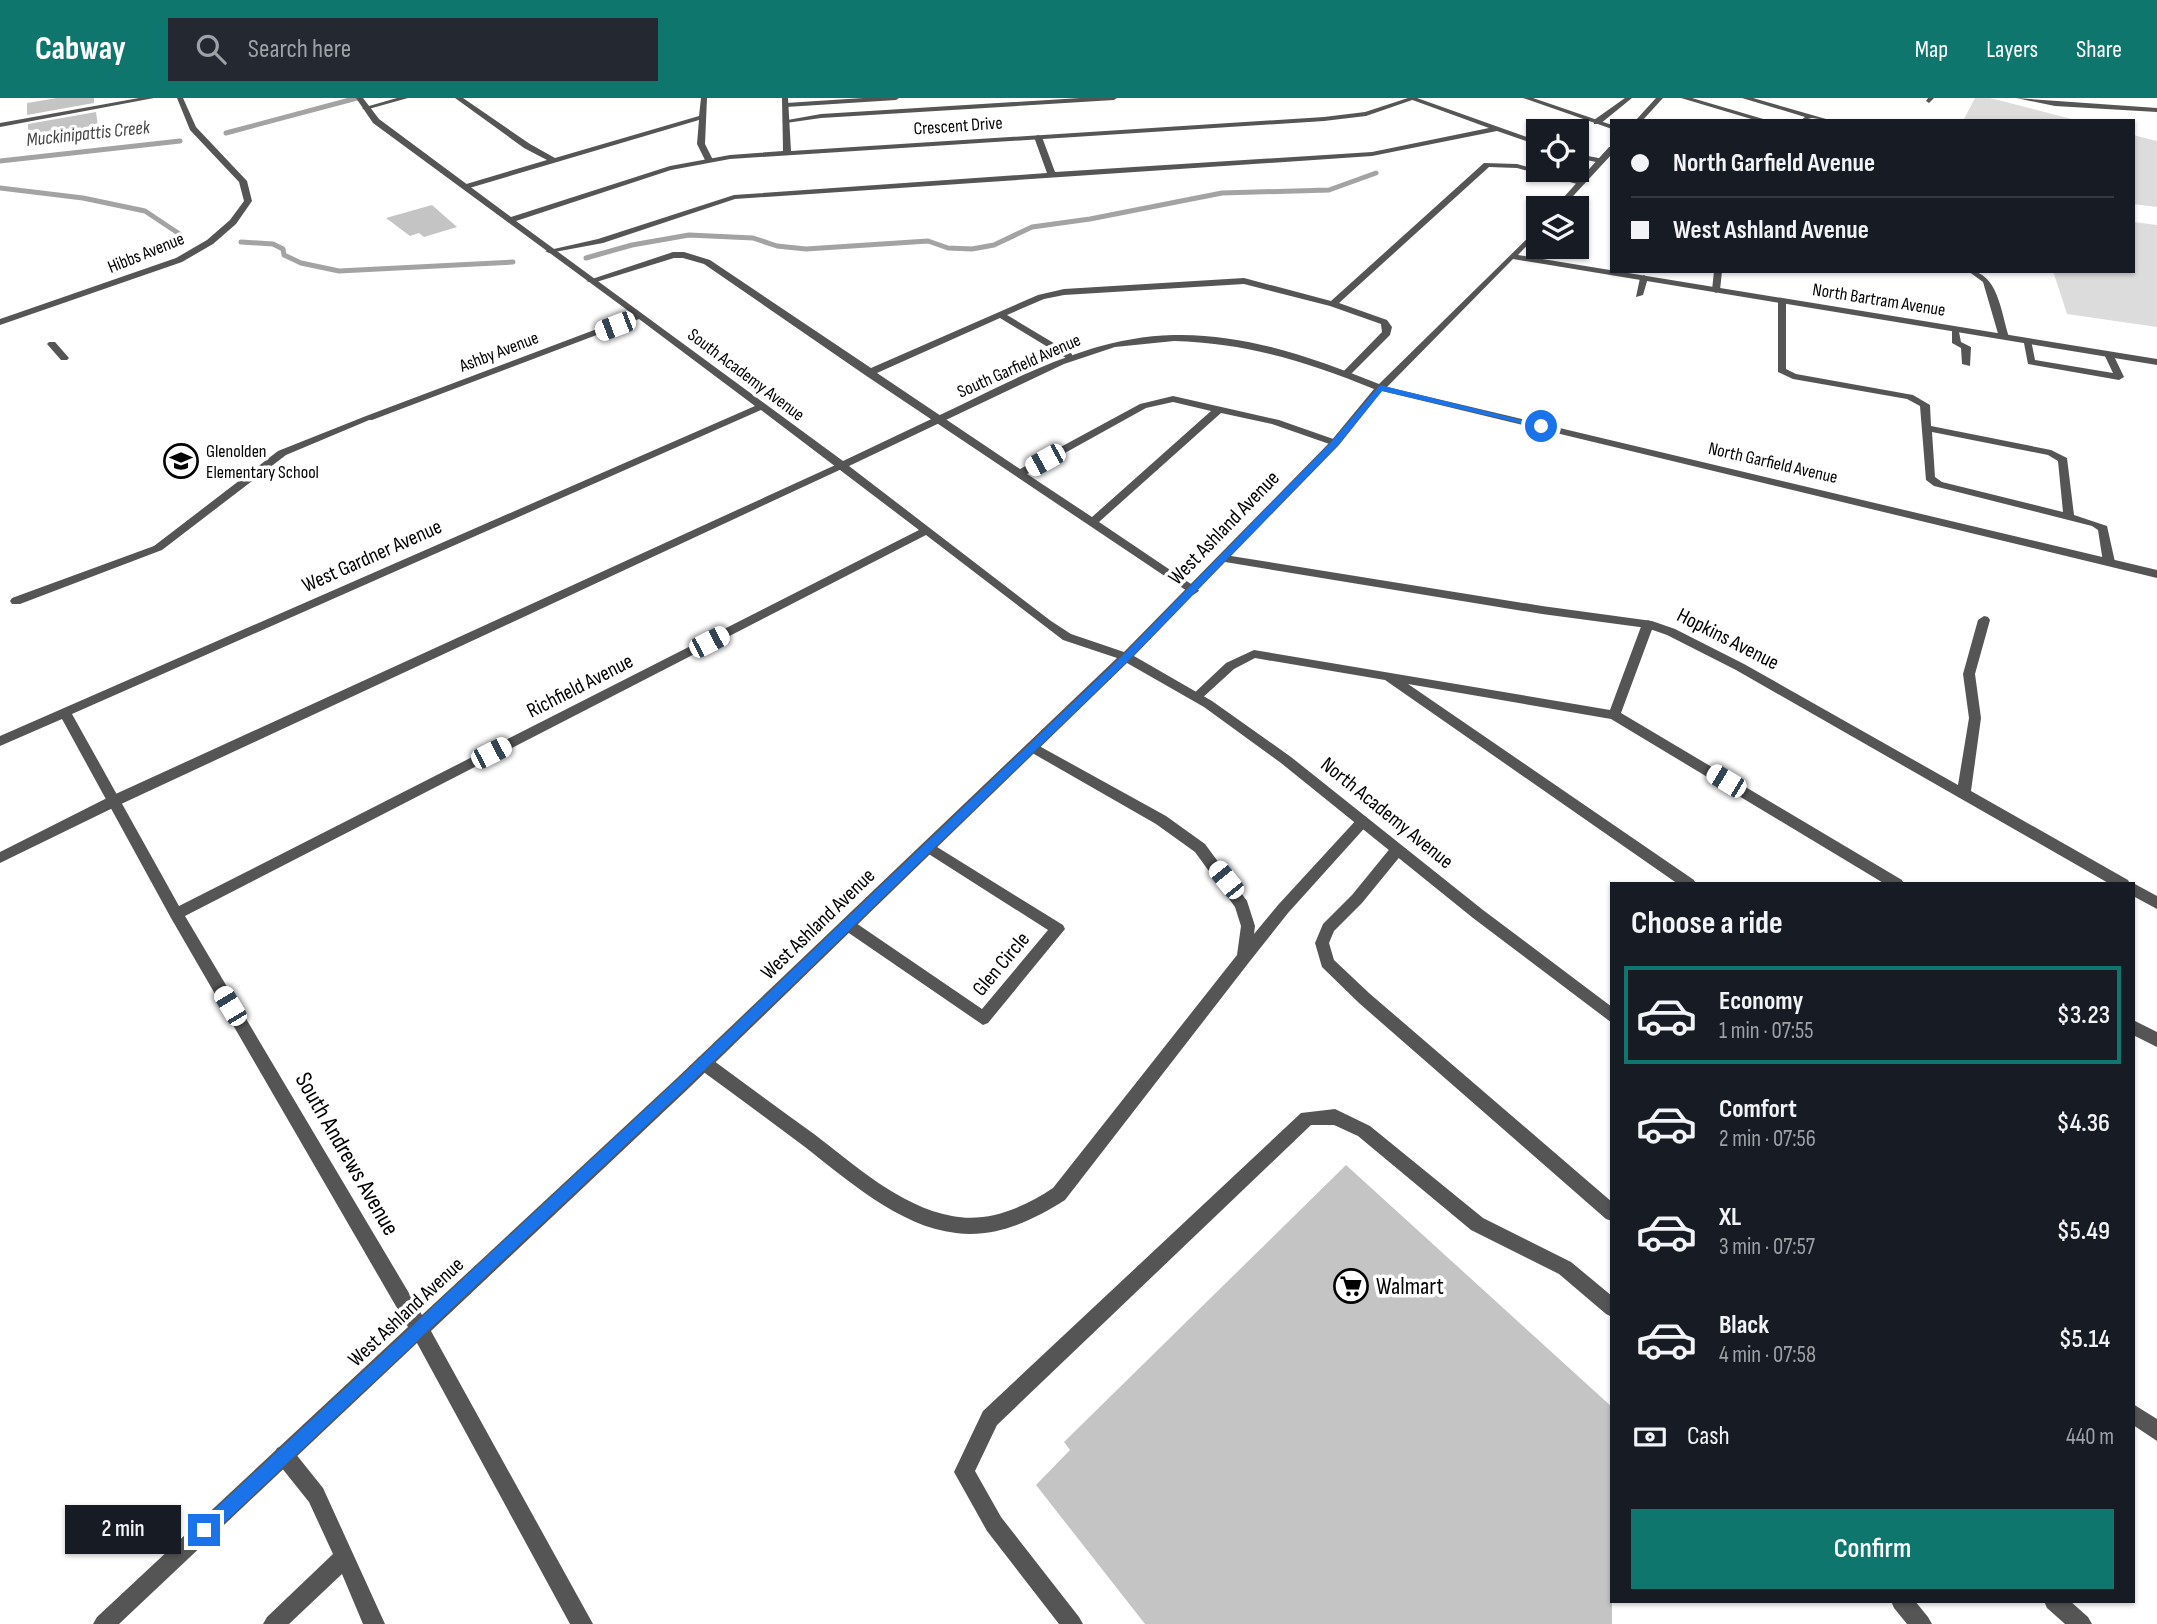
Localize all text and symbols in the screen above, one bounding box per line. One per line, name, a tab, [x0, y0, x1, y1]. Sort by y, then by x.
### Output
search box	[168, 18, 658, 81]
text: Cabway	[35, 29, 126, 69]
icon: search	[192, 30, 230, 68]
text: Search here	[248, 34, 351, 65]
text: Map	[1915, 35, 1948, 64]
text: Layers	[1986, 35, 2038, 64]
text: Share	[2076, 35, 2122, 64]
street label: Crescent Drive	[913, 112, 1003, 140]
water label: Muckinipattis Creek	[25, 116, 152, 152]
map controls	[1526, 119, 1589, 259]
button: locate	[1526, 119, 1589, 182]
text: North Garfield Avenue	[1673, 148, 1875, 179]
button: layers	[1526, 196, 1589, 259]
text: West Ashland Avenue	[1673, 215, 1869, 246]
street label: Hibbs Avenue	[105, 228, 187, 278]
street label: North Bartram Avenue	[1811, 279, 1947, 321]
car	[592, 309, 639, 343]
street label: South Academy Avenue	[684, 324, 808, 426]
street label: Ashby Avenue	[456, 327, 542, 377]
street label: South Garfield Avenue	[954, 329, 1084, 403]
route start	[1525, 410, 1557, 442]
street label: North Garfield Avenue	[1706, 438, 1840, 488]
place label: Glenolden Elementary School	[206, 441, 319, 483]
car	[1022, 441, 1069, 479]
school or university icon: Glenolden Elementary School	[162, 442, 200, 480]
street label: West Ashland Avenue	[1163, 466, 1285, 590]
street label: West Gardner Avenue	[298, 514, 446, 598]
street label: Hopkins Avenue	[1673, 603, 1783, 675]
car	[686, 623, 733, 661]
street label: Richfield Avenue	[523, 649, 637, 723]
car	[468, 734, 515, 772]
street label: North Academy Avenue	[1316, 752, 1458, 874]
car	[1703, 761, 1750, 801]
car	[1205, 857, 1248, 903]
street label: West Ashland Avenue	[756, 863, 880, 985]
text: Choose a ride	[1631, 904, 1783, 943]
street label: Glen Circle	[967, 927, 1035, 1001]
car	[211, 983, 250, 1029]
icon: car	[1635, 984, 1698, 1047]
text: Economy	[1719, 986, 1803, 1017]
text: $3.23	[2057, 1000, 2110, 1031]
text: 1 min · 07:55	[1719, 1017, 1814, 1045]
street label: South Andrews Avenue	[289, 1067, 405, 1241]
icon: car	[1635, 1092, 1698, 1155]
text: Comfort	[1719, 1094, 1797, 1125]
text: $4.36	[2056, 1108, 2110, 1139]
text: 2 min · 07:56	[1719, 1125, 1816, 1153]
icon: car	[1635, 1200, 1698, 1263]
text: XL	[1719, 1202, 1741, 1233]
text: $5.49	[2057, 1216, 2110, 1247]
text: 3 min · 07:57	[1719, 1233, 1815, 1261]
street label: West Ashland Avenue	[343, 1252, 469, 1372]
supermarket icon: Walmart	[1332, 1267, 1370, 1305]
place label: Walmart	[1376, 1272, 1444, 1301]
icon: car	[1635, 1308, 1698, 1371]
text: Black	[1719, 1310, 1769, 1341]
text: $5.14	[2059, 1324, 2110, 1355]
text: 4 min · 07:58	[1719, 1341, 1816, 1369]
icon: cash	[1631, 1418, 1669, 1456]
text: Cash	[1687, 1421, 1730, 1452]
text: 440 m	[2066, 1423, 2114, 1451]
callout: 2 min	[64, 1506, 180, 1554]
button: Confirm	[1631, 1509, 2114, 1589]
route end	[188, 1514, 220, 1546]
text: 2 min	[101, 1515, 145, 1543]

